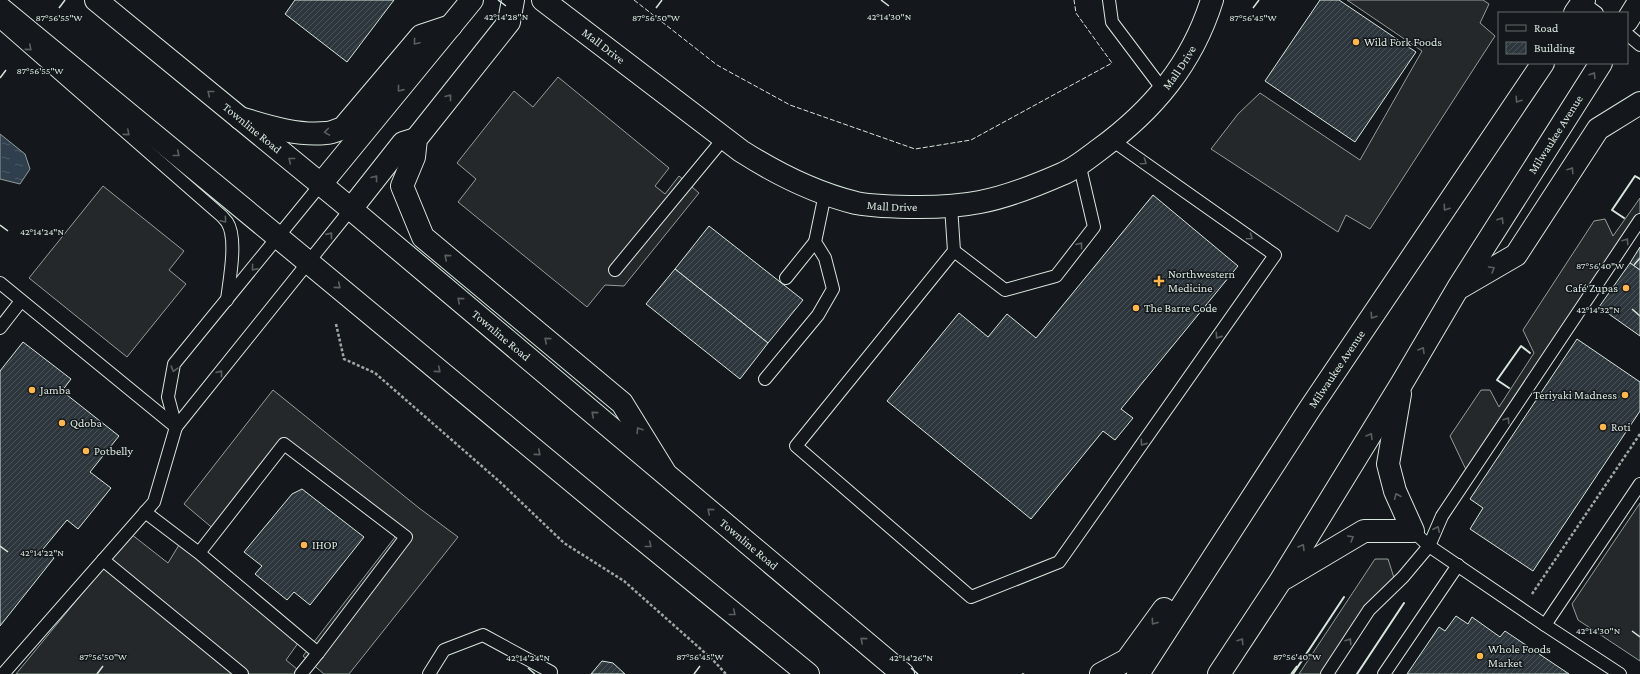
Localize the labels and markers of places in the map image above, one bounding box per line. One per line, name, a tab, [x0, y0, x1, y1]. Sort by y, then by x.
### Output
place label: Wild Fork Foods	[1364, 35, 1442, 49]
marker: Wild Fork Foods	[1351, 37, 1361, 47]
place label: Northwestern Medicine	[1168, 267, 1236, 295]
marker: Northwestern Medicine	[1153, 275, 1165, 287]
place label: Café Zupas	[1565, 281, 1618, 295]
marker: Café Zupas	[1621, 283, 1631, 293]
place label: The Barre Code	[1144, 301, 1217, 315]
marker: The Barre Code	[1131, 303, 1141, 313]
place label: Jamba	[39, 383, 71, 397]
marker: Jamba	[27, 385, 37, 395]
place label: Teriyaki Madness	[1533, 388, 1617, 402]
marker: Teriyaki Madness	[1620, 390, 1630, 400]
place label: Qdoba	[70, 416, 102, 430]
marker: Qdoba	[57, 418, 67, 428]
place label: Roti	[1611, 420, 1631, 434]
marker: Roti	[1598, 422, 1608, 432]
place label: Potbelly	[94, 444, 133, 458]
marker: Potbelly	[81, 446, 91, 456]
place label: IHOP	[312, 538, 338, 552]
marker: IHOP	[299, 540, 309, 550]
place label: Whole Foods Market	[1488, 642, 1551, 670]
marker: Whole Foods Market	[1475, 651, 1485, 661]

